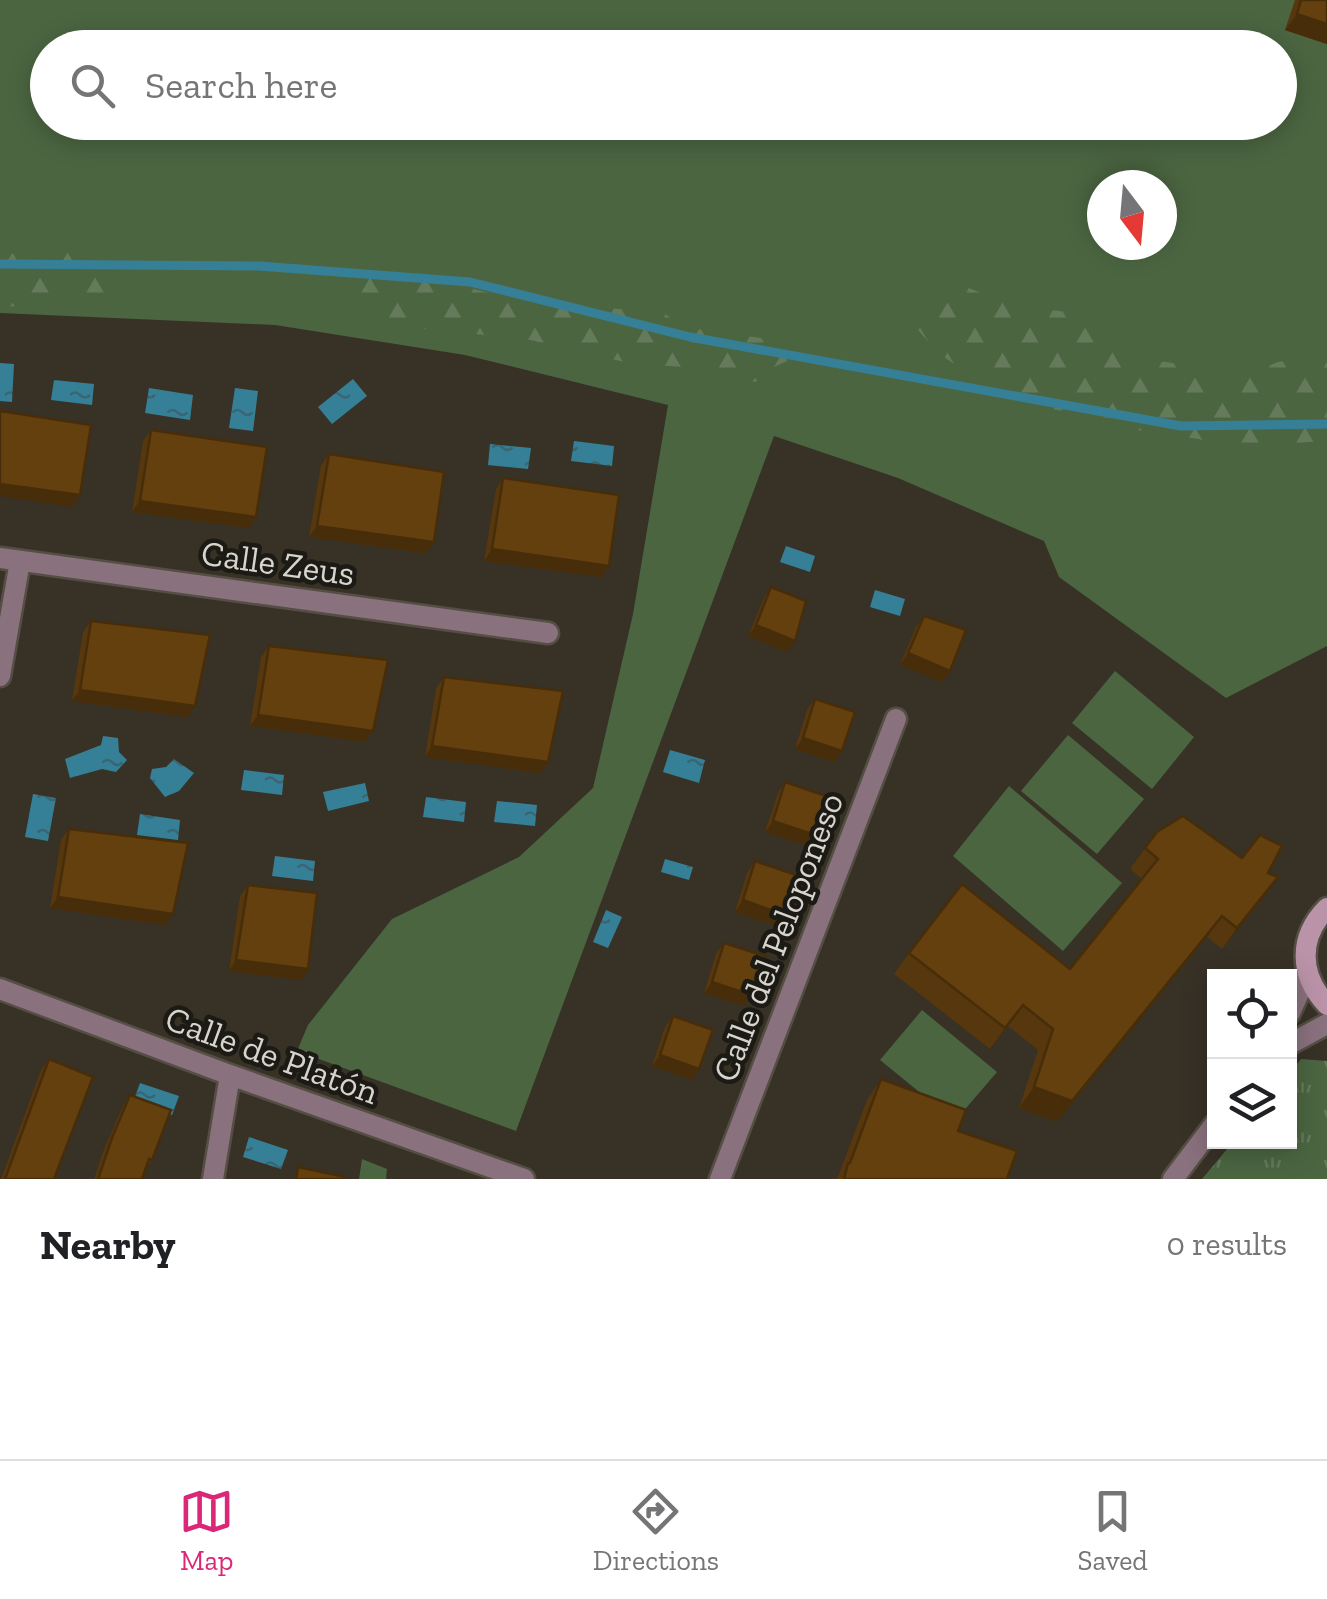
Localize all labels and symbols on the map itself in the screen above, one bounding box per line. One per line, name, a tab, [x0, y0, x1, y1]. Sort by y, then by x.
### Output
north arrow	[1087, 170, 1177, 260]
street label: Calle Zeus	[199, 531, 357, 595]
street label: Calle del Peloponeso	[704, 787, 852, 1087]
street label: Calle de Platón	[160, 997, 384, 1113]

